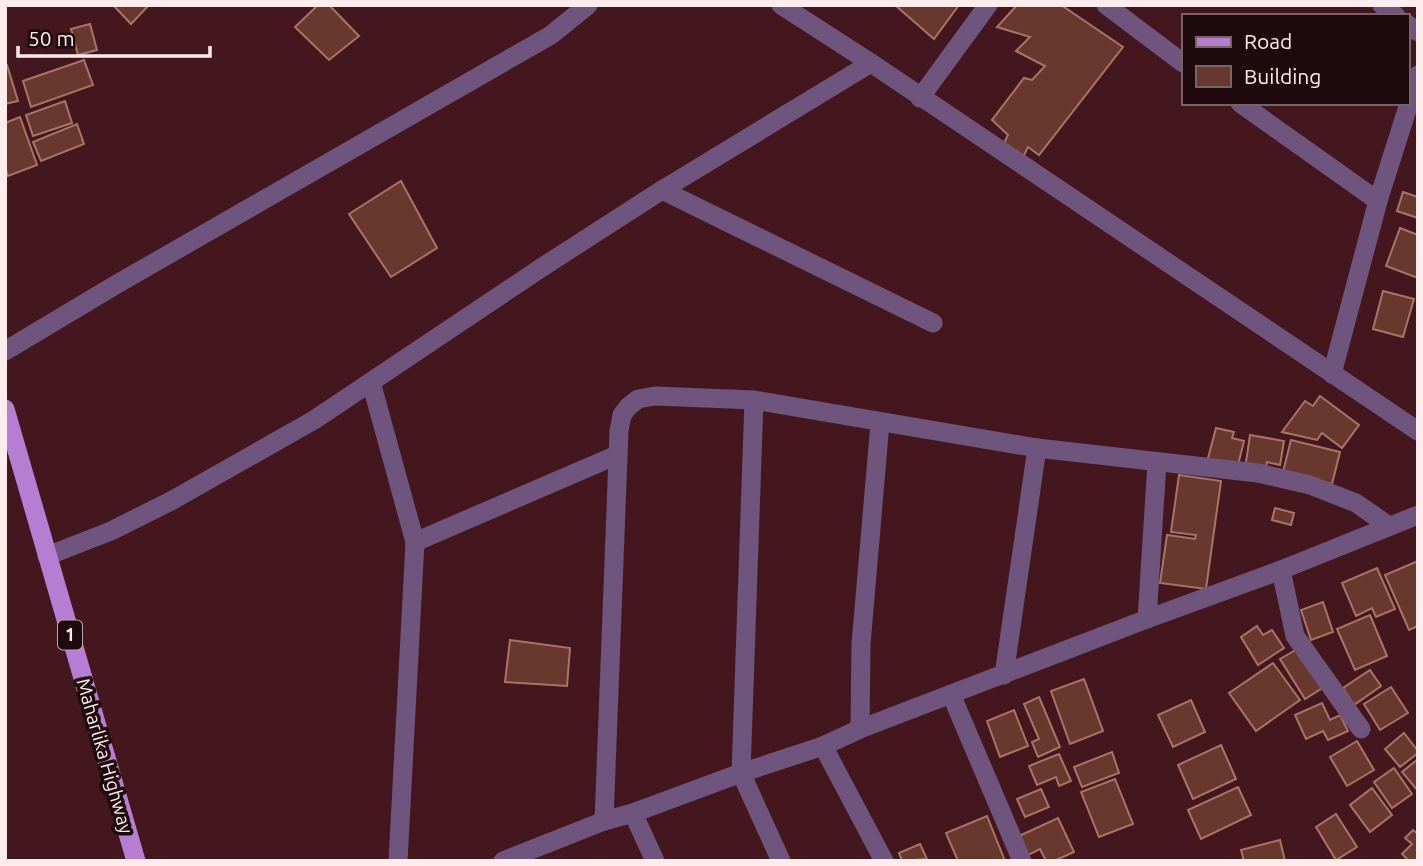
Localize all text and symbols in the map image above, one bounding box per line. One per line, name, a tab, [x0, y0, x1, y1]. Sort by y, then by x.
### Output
scale bar	[18, 14, 210, 58]
legend	[1182, 14, 1409, 105]
text: 50 m	[28, 26, 75, 50]
text: Road	[1244, 29, 1292, 53]
text: Building	[1244, 64, 1321, 88]
road number: 1	[58, 620, 82, 650]
street label: Maharlika Highway	[72, 676, 138, 836]

